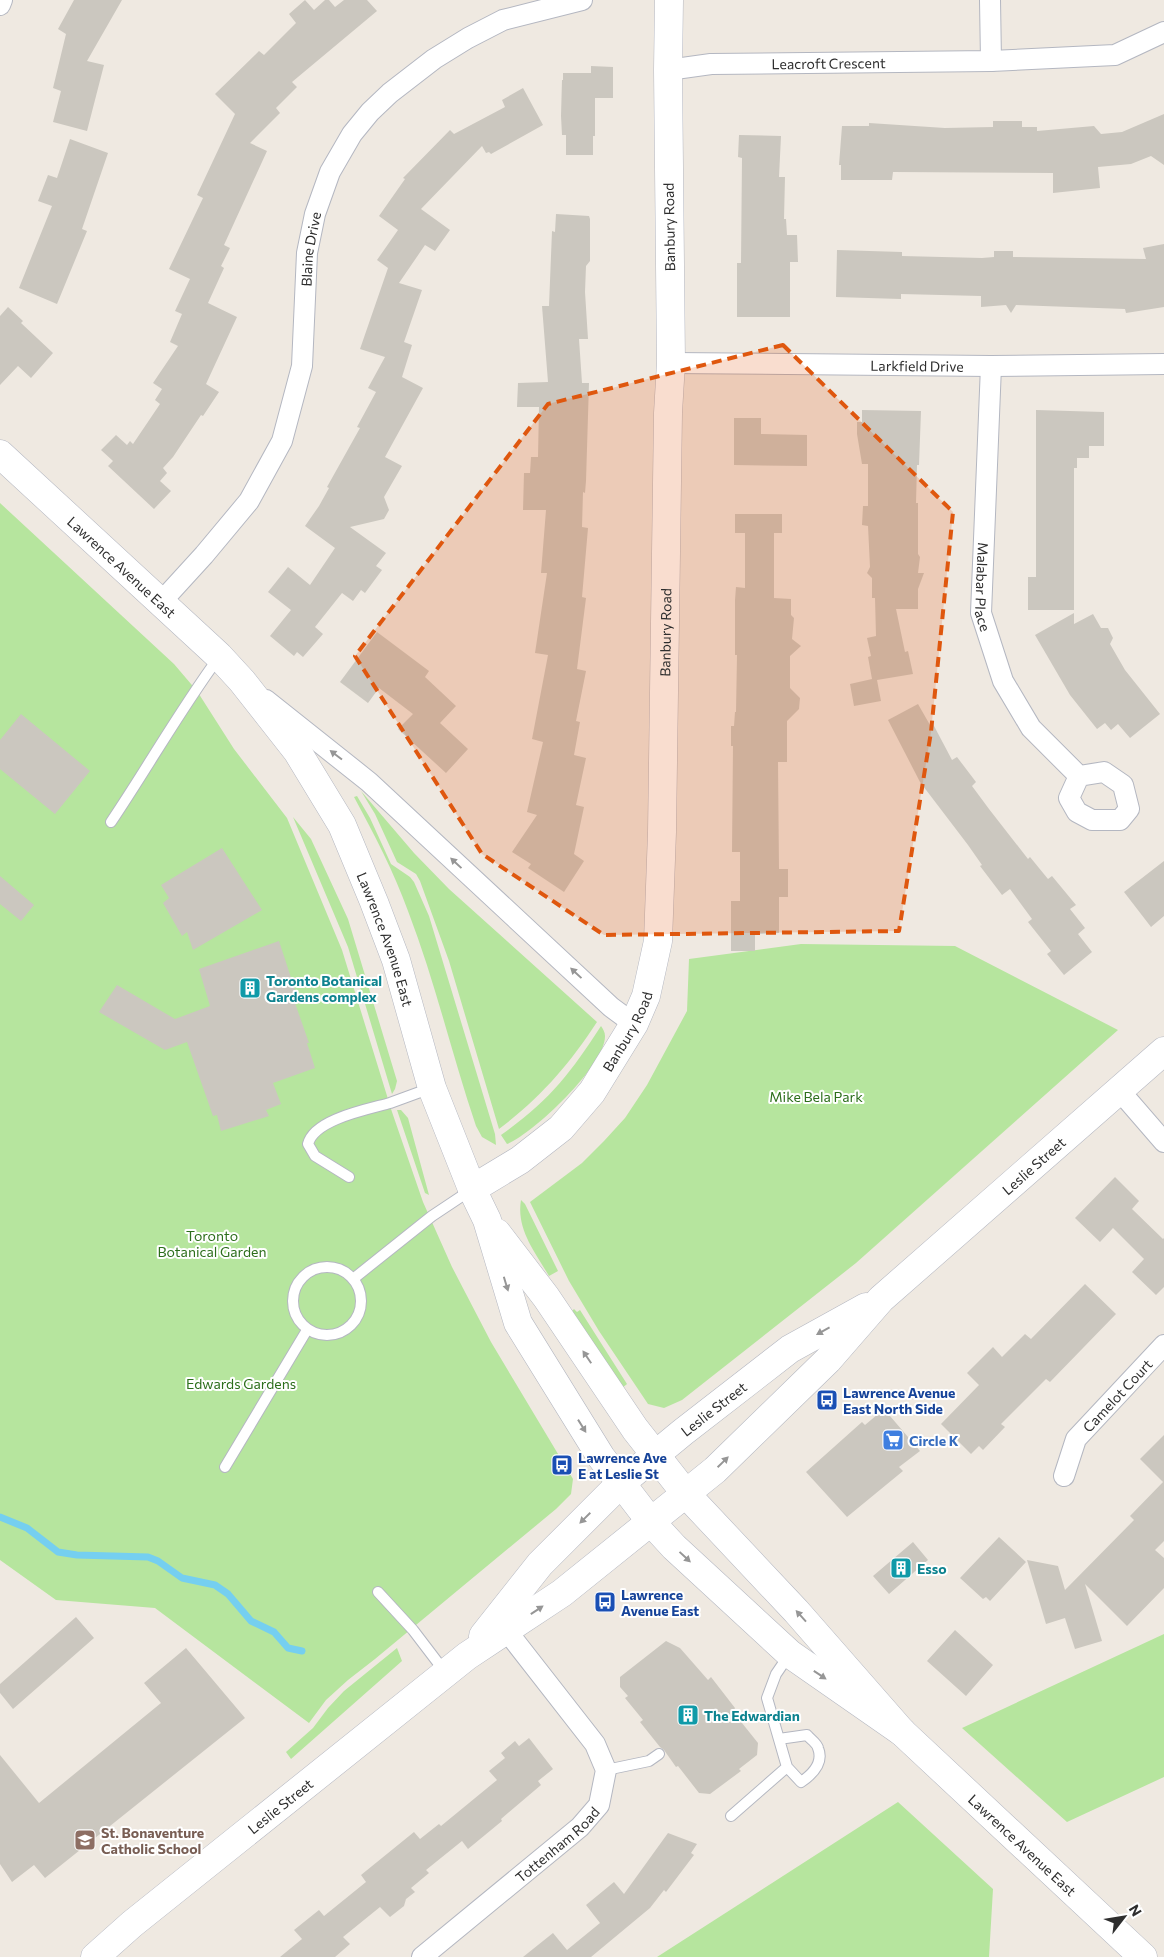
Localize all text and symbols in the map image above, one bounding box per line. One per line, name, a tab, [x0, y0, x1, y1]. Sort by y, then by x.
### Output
street label: Leacroft Crescent	[771, 54, 886, 72]
street label: Banbury Road	[660, 183, 678, 271]
street label: Blaine Drive	[297, 210, 324, 287]
street label: Larkfield Drive	[870, 356, 964, 374]
street label: Lawrence Avenue East	[64, 512, 180, 621]
street label: Malabar Place	[972, 542, 995, 633]
street label: Banbury Road	[656, 588, 674, 677]
one-way arrow	[329, 749, 342, 760]
one-way arrow	[451, 857, 463, 869]
street label: Lawrence Avenue East	[354, 870, 417, 1008]
one-way arrow	[570, 967, 582, 979]
place label: Toronto Botanical Gardens complex	[266, 972, 382, 1005]
building icon: Toronto Botanical Gardens complex	[238, 976, 262, 1000]
street label: Banbury Road	[598, 990, 655, 1074]
park label: Mike Bela Park	[769, 1088, 863, 1105]
street label: Leslie Street	[998, 1133, 1069, 1198]
park label: Toronto Botanical Garden	[158, 1227, 266, 1260]
one-way arrow	[503, 1276, 511, 1291]
one-way arrow	[815, 1327, 830, 1335]
one-way arrow	[582, 1351, 591, 1364]
street label: Camelot Court	[1079, 1355, 1156, 1435]
park label: Edwards Gardens	[186, 1375, 296, 1392]
street label: Leslie Street	[677, 1378, 750, 1439]
place label: Lawrence Avenue East North Side	[843, 1384, 955, 1417]
bus stop icon: Lawrence Avenue East North Side	[815, 1388, 839, 1412]
one-way arrow	[577, 1420, 586, 1433]
supermarket icon: Circle K	[881, 1428, 905, 1452]
place label: Circle K	[909, 1432, 959, 1449]
place label: Lawrence Ave E at Leslie St	[578, 1449, 667, 1482]
bus stop icon: Lawrence Ave E at Leslie St	[550, 1453, 574, 1477]
one-way arrow	[717, 1456, 729, 1468]
one-way arrow	[579, 1512, 591, 1524]
one-way arrow	[678, 1551, 690, 1563]
building icon: Esso	[889, 1556, 913, 1580]
place label: Esso	[917, 1560, 947, 1577]
place label: Lawrence Avenue East	[621, 1586, 699, 1619]
bus stop icon: Lawrence Avenue East	[593, 1590, 617, 1614]
one-way arrow	[530, 1605, 543, 1615]
one-way arrow	[795, 1611, 807, 1623]
one-way arrow	[814, 1670, 827, 1680]
building icon: The Edwardian	[676, 1703, 700, 1727]
place label: The Edwardian	[704, 1707, 800, 1724]
street label: Leslie Street	[244, 1774, 316, 1837]
street label: Lawrence Avenue East	[965, 1790, 1080, 1899]
street label: Tottenham Road	[512, 1803, 602, 1885]
place label: St. Bonaventure Catholic School	[101, 1824, 204, 1857]
school or university icon: St. Bonaventure Catholic School	[73, 1828, 97, 1852]
north arrow	[1099, 1892, 1149, 1942]
text: N	[1126, 1901, 1146, 1919]

